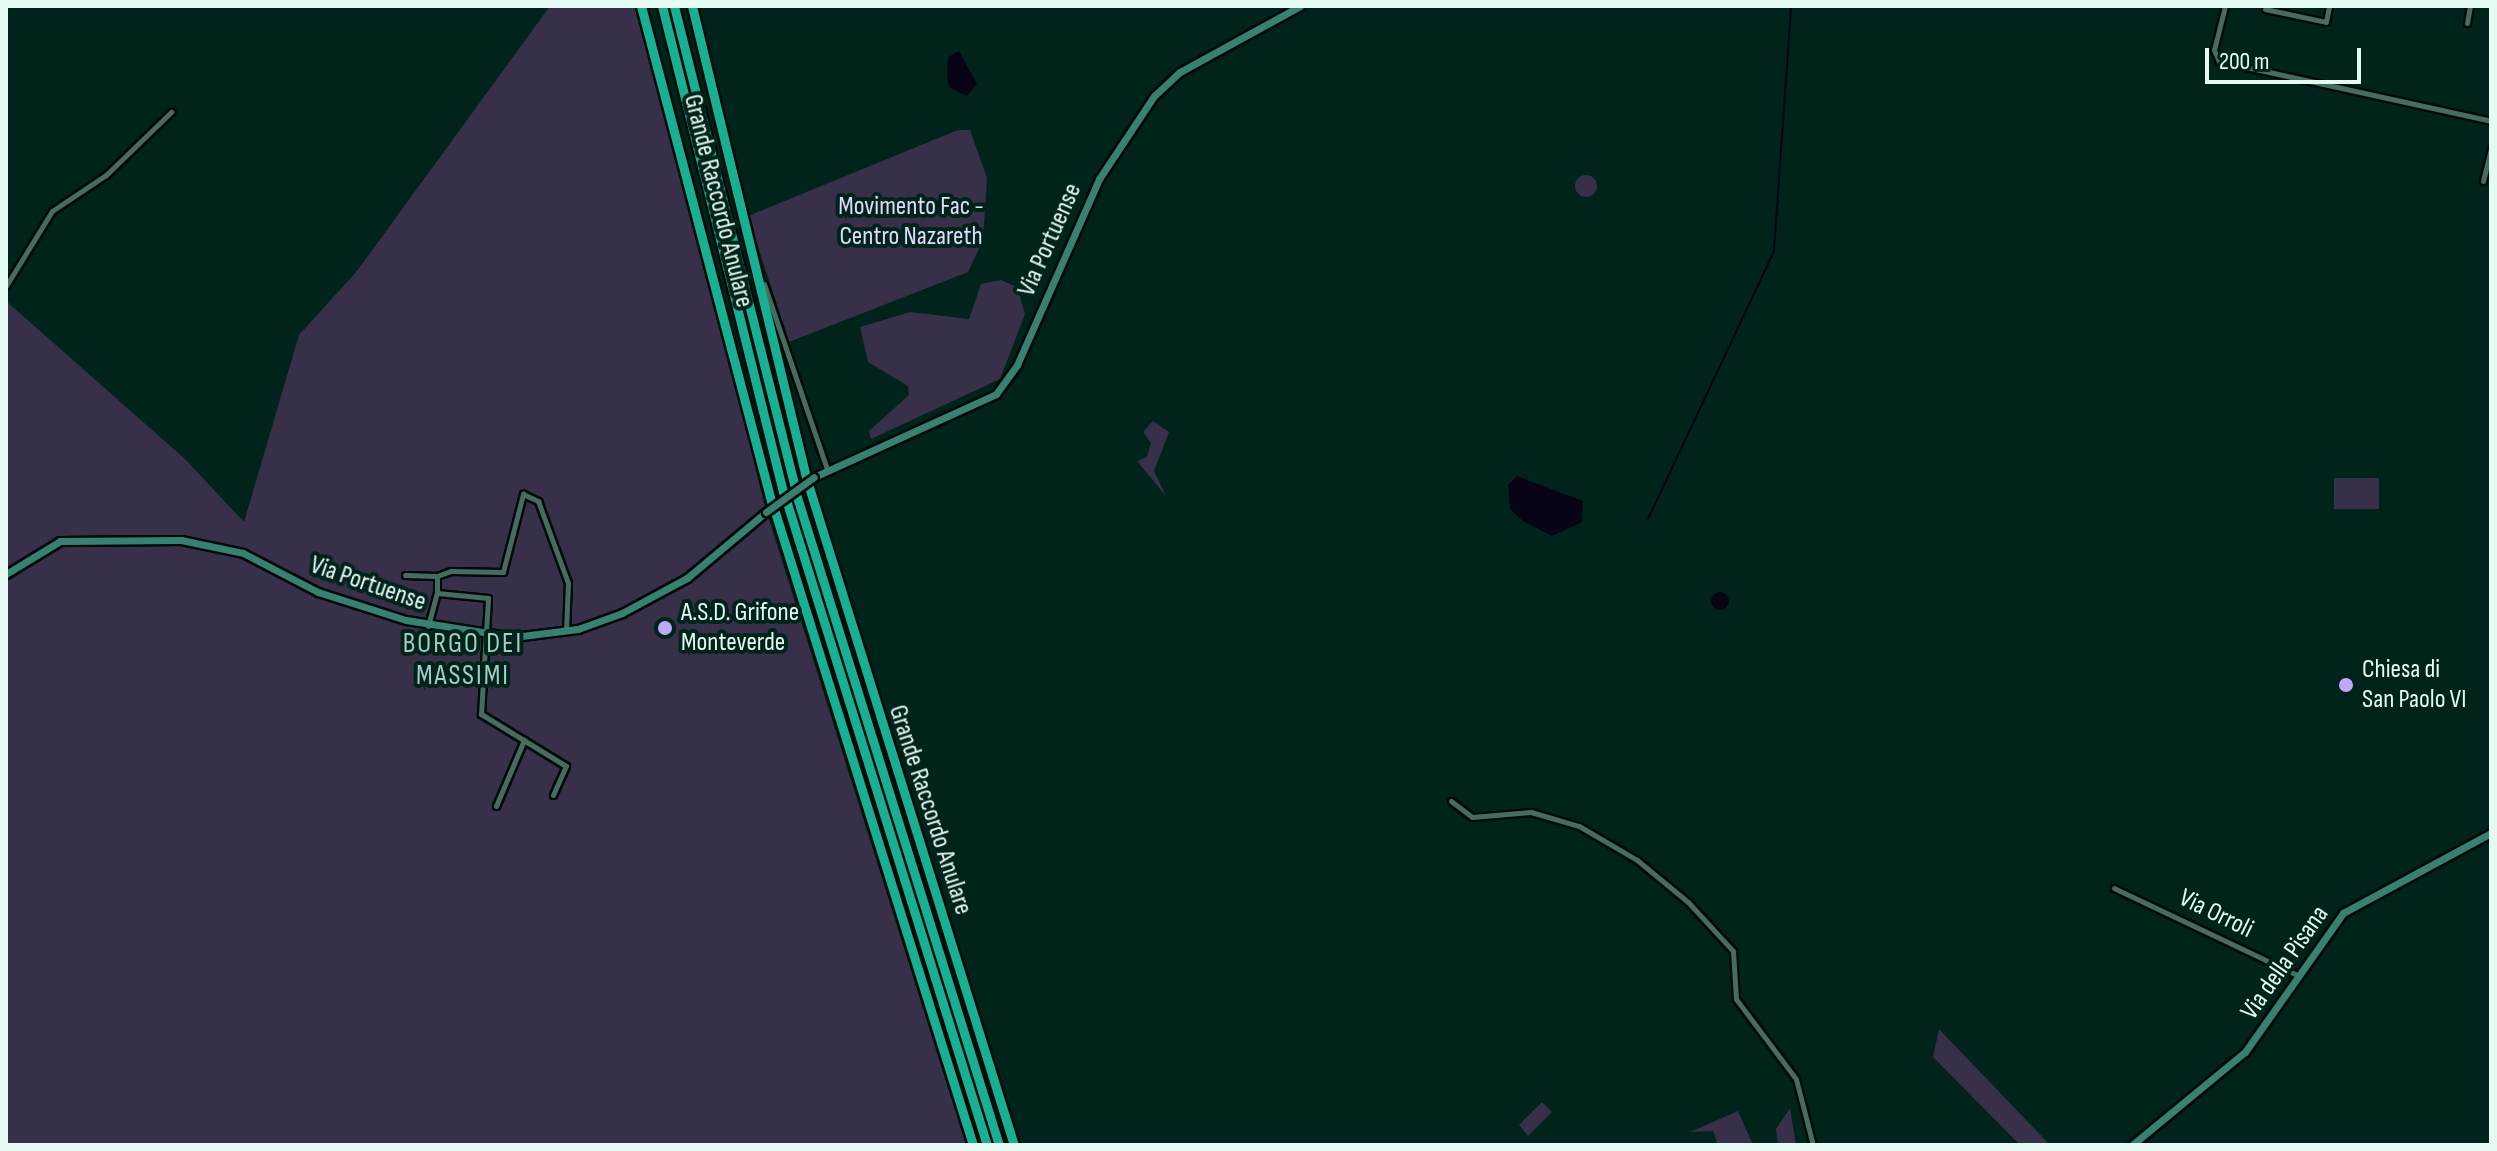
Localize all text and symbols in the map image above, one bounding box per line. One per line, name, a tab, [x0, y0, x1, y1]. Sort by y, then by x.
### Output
scale bar	[2209, 32, 2365, 82]
text: 200 m	[2219, 47, 2270, 76]
street label: Grande Raccordo Anulare	[676, 91, 760, 311]
street label: Via Portuense	[1011, 179, 1089, 301]
park label: Movimento Fac - Centro Nazareth	[838, 191, 984, 252]
street label: Via Portuense	[306, 550, 430, 618]
place label: A.S.D. Grifone Monteverde	[681, 597, 799, 658]
marker: A.S.D. Grifone Monteverde	[656, 619, 674, 637]
district label: BORGO DEI MASSIMI	[403, 627, 523, 693]
place label: Chiesa di San Paolo VI	[2362, 654, 2467, 716]
marker: Chiesa di San Paolo VI	[2337, 676, 2355, 694]
street label: Grande Raccordo Anulare	[881, 701, 979, 919]
street label: Via Orroli	[2174, 883, 2258, 945]
street label: Via della Pisana	[2234, 900, 2336, 1026]

